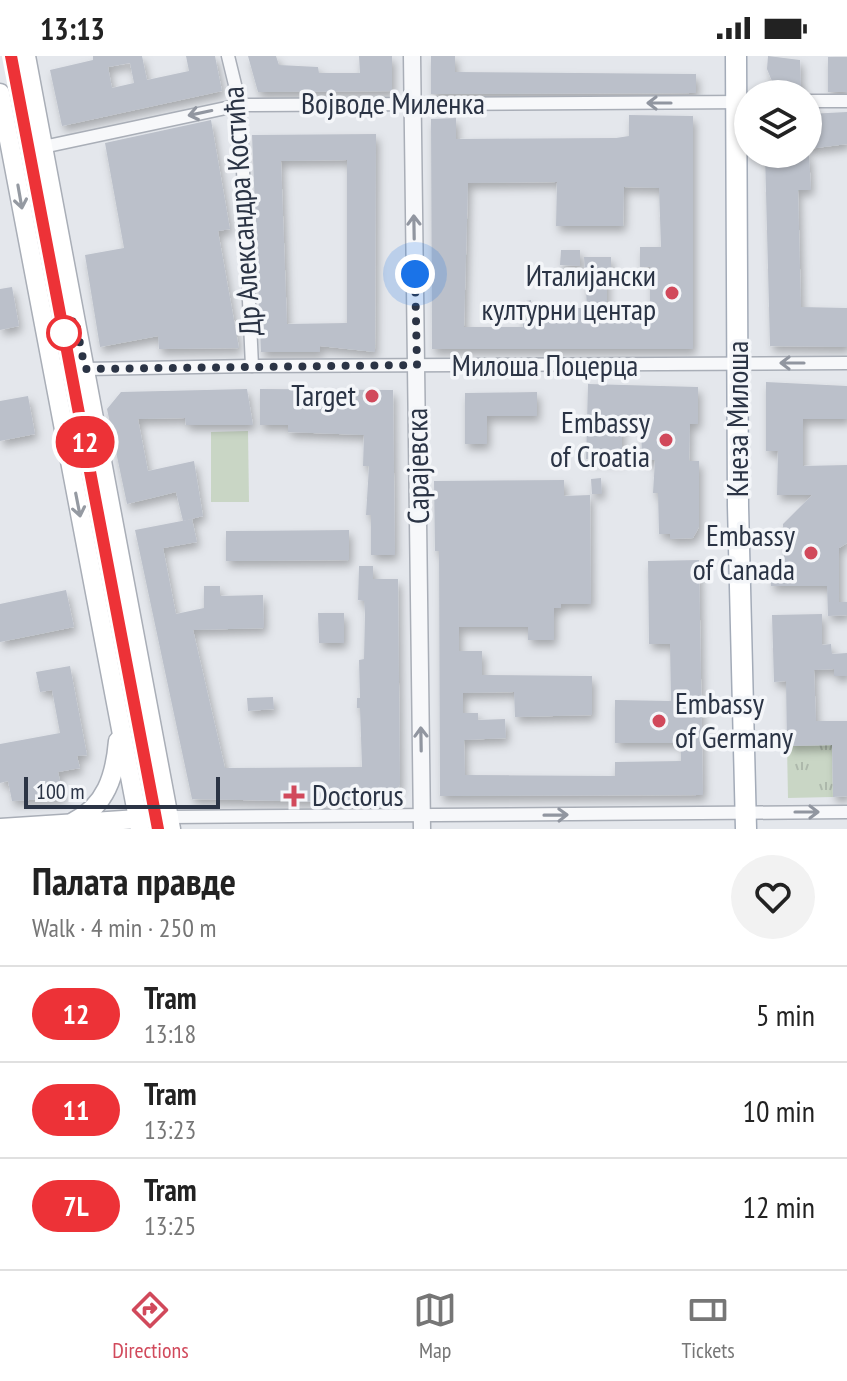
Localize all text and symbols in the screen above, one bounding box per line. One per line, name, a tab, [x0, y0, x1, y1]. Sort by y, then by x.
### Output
text: 13:13	[40, 9, 105, 48]
map controls	[734, 80, 822, 168]
button: layers	[734, 80, 822, 168]
street label: Војводе Миленка	[301, 83, 485, 122]
street label: Др Александра Костића	[212, 85, 269, 337]
one-way arrow	[646, 95, 673, 111]
one-way arrow	[188, 106, 213, 121]
one-way arrow	[13, 184, 28, 209]
one-way arrow	[407, 214, 422, 241]
your location	[395, 254, 435, 294]
place label: Италијански културни центар	[481, 255, 656, 328]
marker: Италијански културни центар	[663, 284, 681, 302]
unlabelled marker	[47, 316, 81, 350]
street label: Кнеза Милоша	[717, 341, 756, 497]
street label: Милоша Поцерца	[452, 345, 638, 384]
one-way arrow	[779, 355, 806, 371]
place label: Target	[291, 375, 357, 414]
marker: Target	[363, 387, 381, 405]
place label: Embassy of Croatia	[550, 402, 651, 475]
street label: Сарајевска	[396, 408, 437, 524]
line badge: 12	[49, 416, 121, 468]
text: 12	[72, 423, 98, 460]
marker: Embassy of Croatia	[657, 431, 675, 449]
one-way arrow	[71, 492, 86, 518]
place label: Embassy of Canada	[693, 515, 796, 588]
marker: Embassy of Canada	[802, 544, 820, 562]
place label: Embassy of Germany	[675, 683, 794, 756]
marker: Embassy of Germany	[650, 712, 668, 730]
one-way arrow	[413, 726, 429, 753]
scale bar	[24, 773, 220, 809]
place label: Doctorus	[312, 775, 404, 814]
text: 100 m	[36, 777, 85, 805]
marker: Doctorus	[283, 785, 305, 807]
one-way arrow	[793, 805, 820, 820]
one-way arrow	[542, 807, 569, 823]
button: heart	[731, 855, 815, 939]
text: Палата правде	[32, 856, 236, 905]
text: Walk · 4 min · 250 m	[32, 911, 216, 944]
text: Tram	[144, 978, 197, 1017]
text: 12	[63, 995, 89, 1032]
text: 5 min	[756, 995, 815, 1034]
text: 13:18	[144, 1017, 196, 1050]
text: Tram	[144, 1074, 197, 1113]
text: 11	[63, 1091, 89, 1128]
text: 10 min	[742, 1091, 815, 1130]
text: 13:23	[144, 1113, 196, 1146]
text: Tram	[144, 1170, 197, 1209]
text: 7L	[63, 1187, 89, 1224]
text: 12 min	[742, 1187, 815, 1226]
text: 13:25	[144, 1209, 196, 1242]
tab: Directions	[112, 1288, 189, 1364]
tab: Map	[413, 1288, 457, 1364]
tab: Tickets	[681, 1288, 735, 1364]

